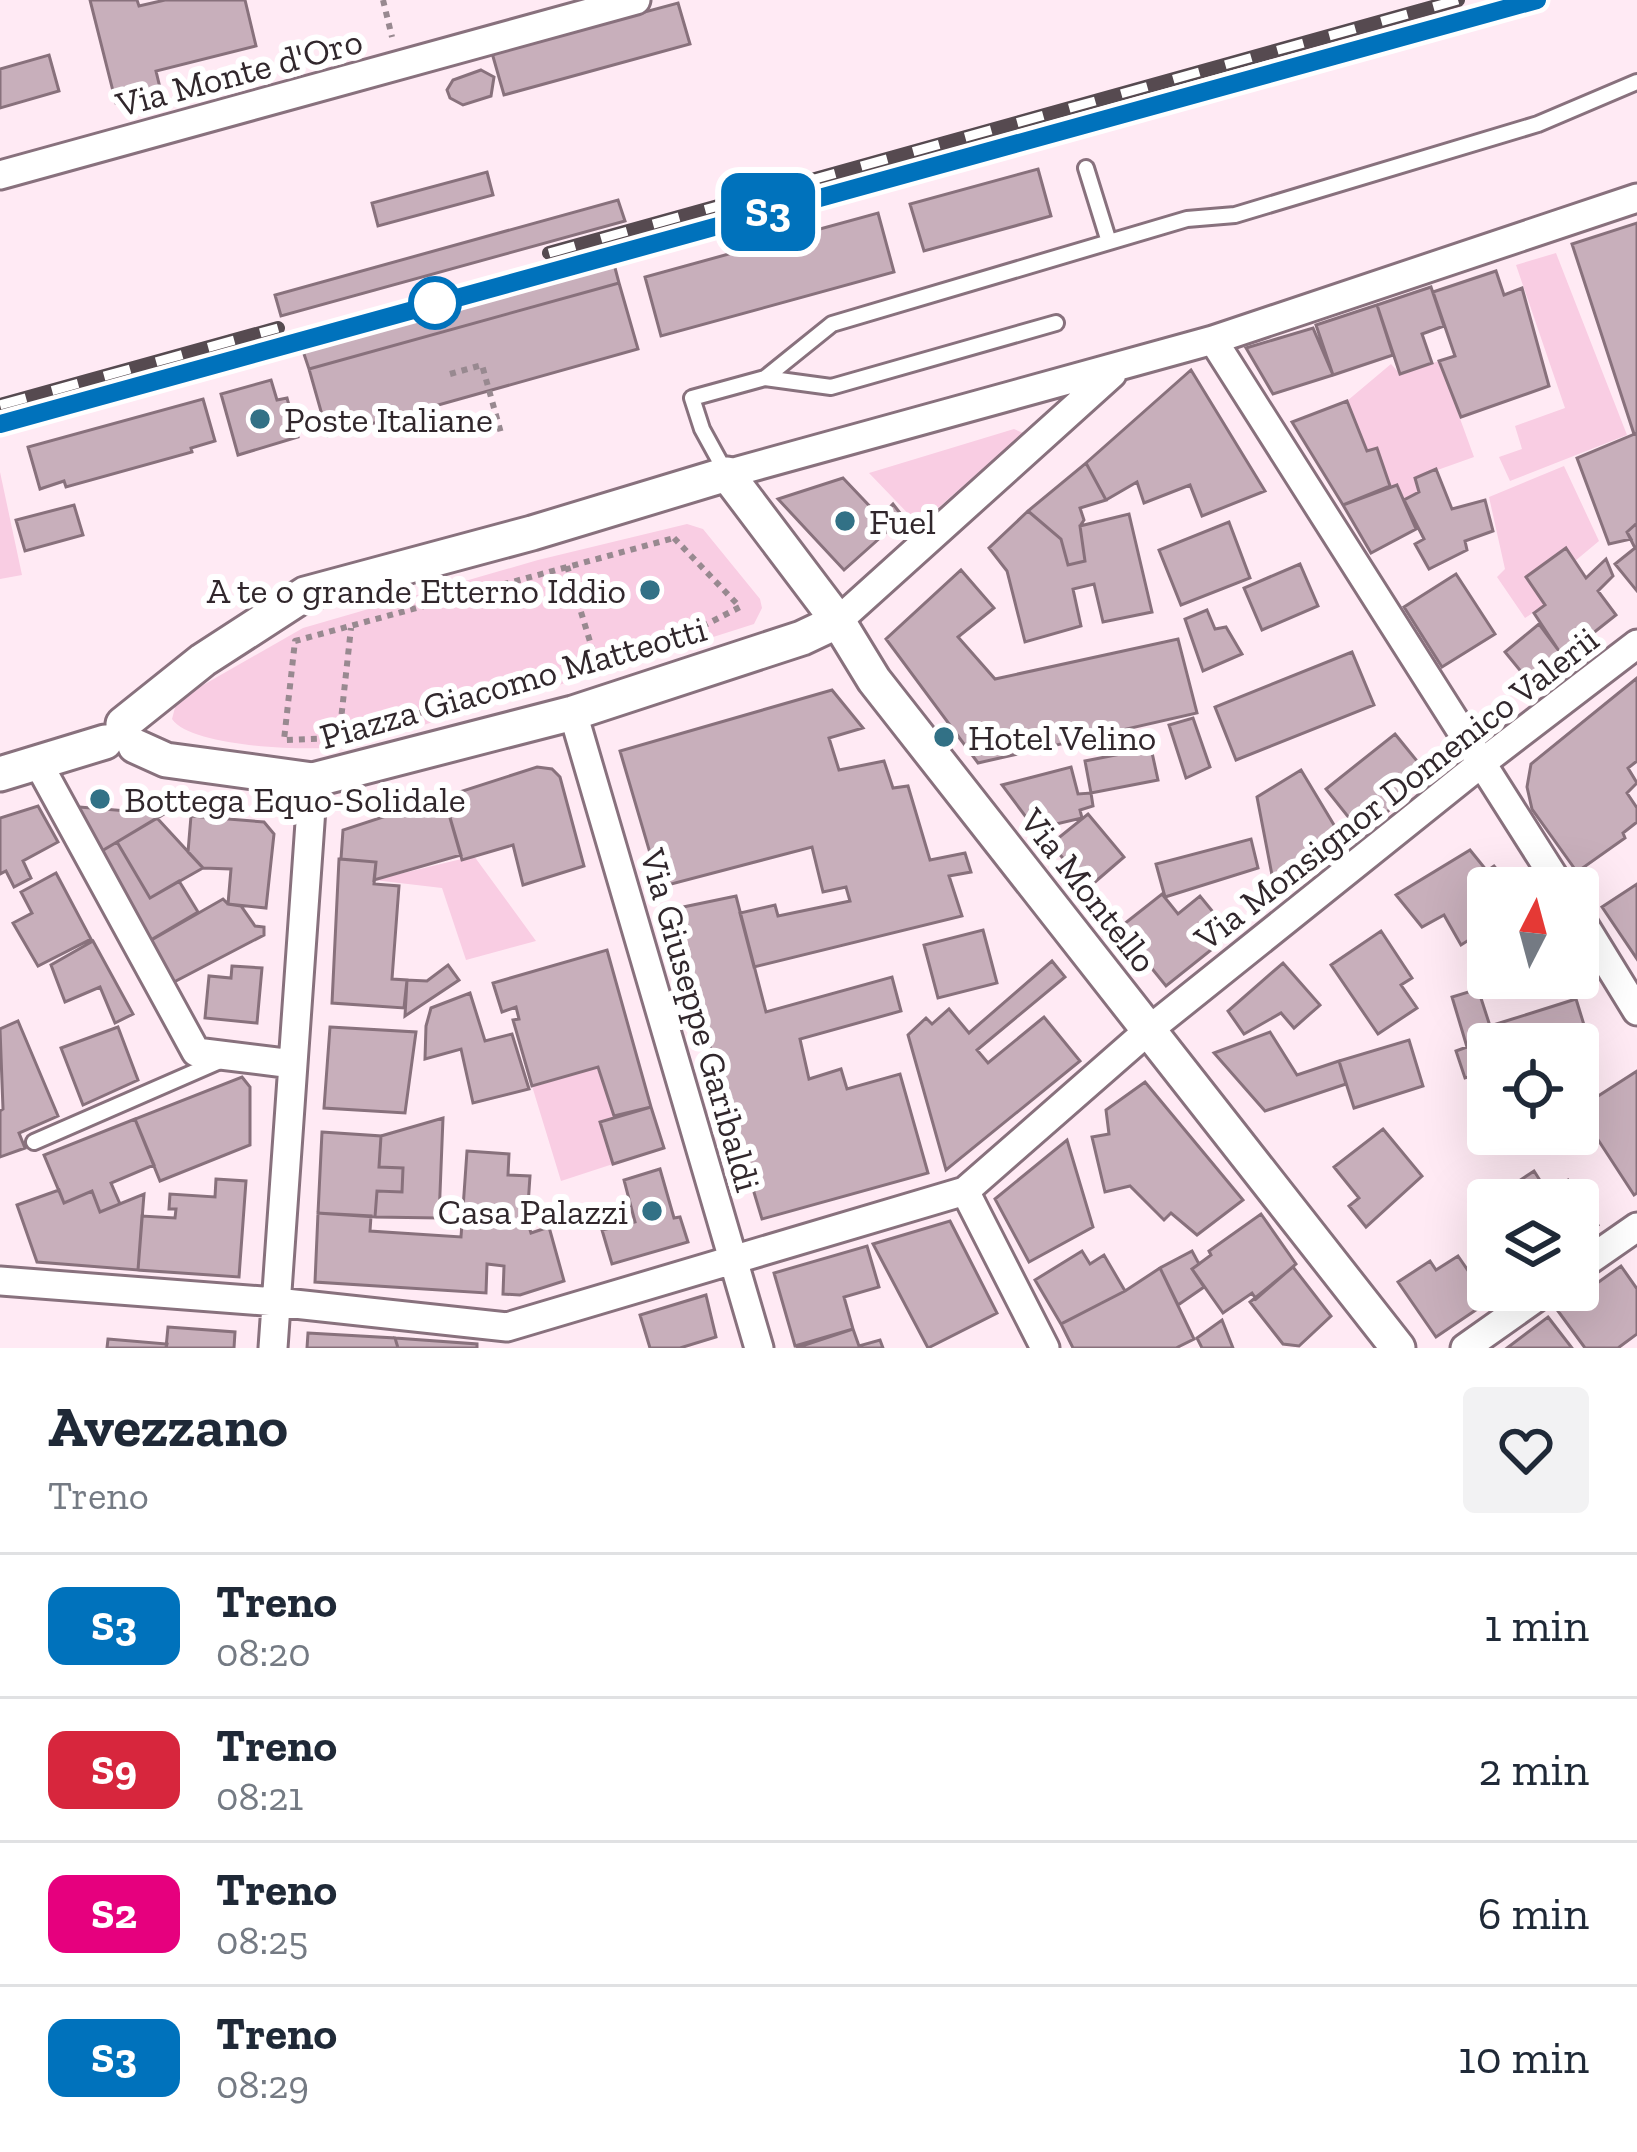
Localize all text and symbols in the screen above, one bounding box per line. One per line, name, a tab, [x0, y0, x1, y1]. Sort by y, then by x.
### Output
street label: Via Monte d'Oro	[110, 19, 367, 126]
line badge: S3	[714, 173, 822, 251]
text: S3	[745, 186, 791, 237]
unlabelled marker	[410, 278, 460, 328]
place label: Poste Italiane	[284, 398, 493, 441]
marker: Poste Italiane	[247, 406, 273, 432]
place label: Fuel	[869, 500, 936, 543]
marker: Fuel	[832, 508, 858, 534]
place label: A te o grande Etterno Iddio	[207, 569, 626, 612]
marker: A te o grande Etterno Iddio	[637, 577, 663, 603]
street label: Piazza Giacomo Matteotti	[315, 607, 711, 758]
street label: Via Monsignor Domenico Valerii	[1185, 617, 1607, 960]
place label: Hotel Velino	[968, 716, 1156, 759]
marker: Hotel Velino	[931, 724, 957, 750]
place label: Bottega Equo-Solidale	[124, 778, 466, 821]
marker: Bottega Equo-Solidale	[87, 786, 113, 812]
street label: Via Montello	[1011, 799, 1166, 981]
street label: Via Giuseppe Garibaldi	[631, 843, 770, 1196]
north arrow	[1467, 867, 1599, 999]
map controls	[1467, 867, 1599, 1311]
button: locate	[1467, 1023, 1599, 1155]
button: layers	[1467, 1179, 1599, 1311]
place label: Casa Palazzi	[438, 1190, 628, 1233]
marker: Casa Palazzi	[639, 1198, 665, 1224]
button: heart	[1463, 1387, 1589, 1513]
text: Avezzano	[48, 1392, 288, 1461]
text: Treno	[48, 1472, 149, 1519]
text: Treno	[216, 1575, 337, 1629]
text: 1 min	[1484, 1599, 1589, 1653]
text: S3	[91, 1600, 137, 1651]
text: 08:20	[216, 1629, 311, 1676]
text: Treno	[216, 1719, 337, 1773]
text: 2 min	[1478, 1743, 1589, 1797]
text: S9	[91, 1744, 137, 1795]
text: 08:21	[216, 1773, 303, 1820]
text: Treno	[216, 1863, 337, 1917]
text: 6 min	[1478, 1887, 1589, 1941]
text: S2	[91, 1888, 137, 1939]
text: 08:25	[216, 1917, 308, 1964]
text: Treno	[216, 2007, 337, 2061]
text: 10 min	[1458, 2031, 1589, 2085]
text: S3	[91, 2032, 137, 2083]
text: 08:29	[216, 2061, 309, 2108]

